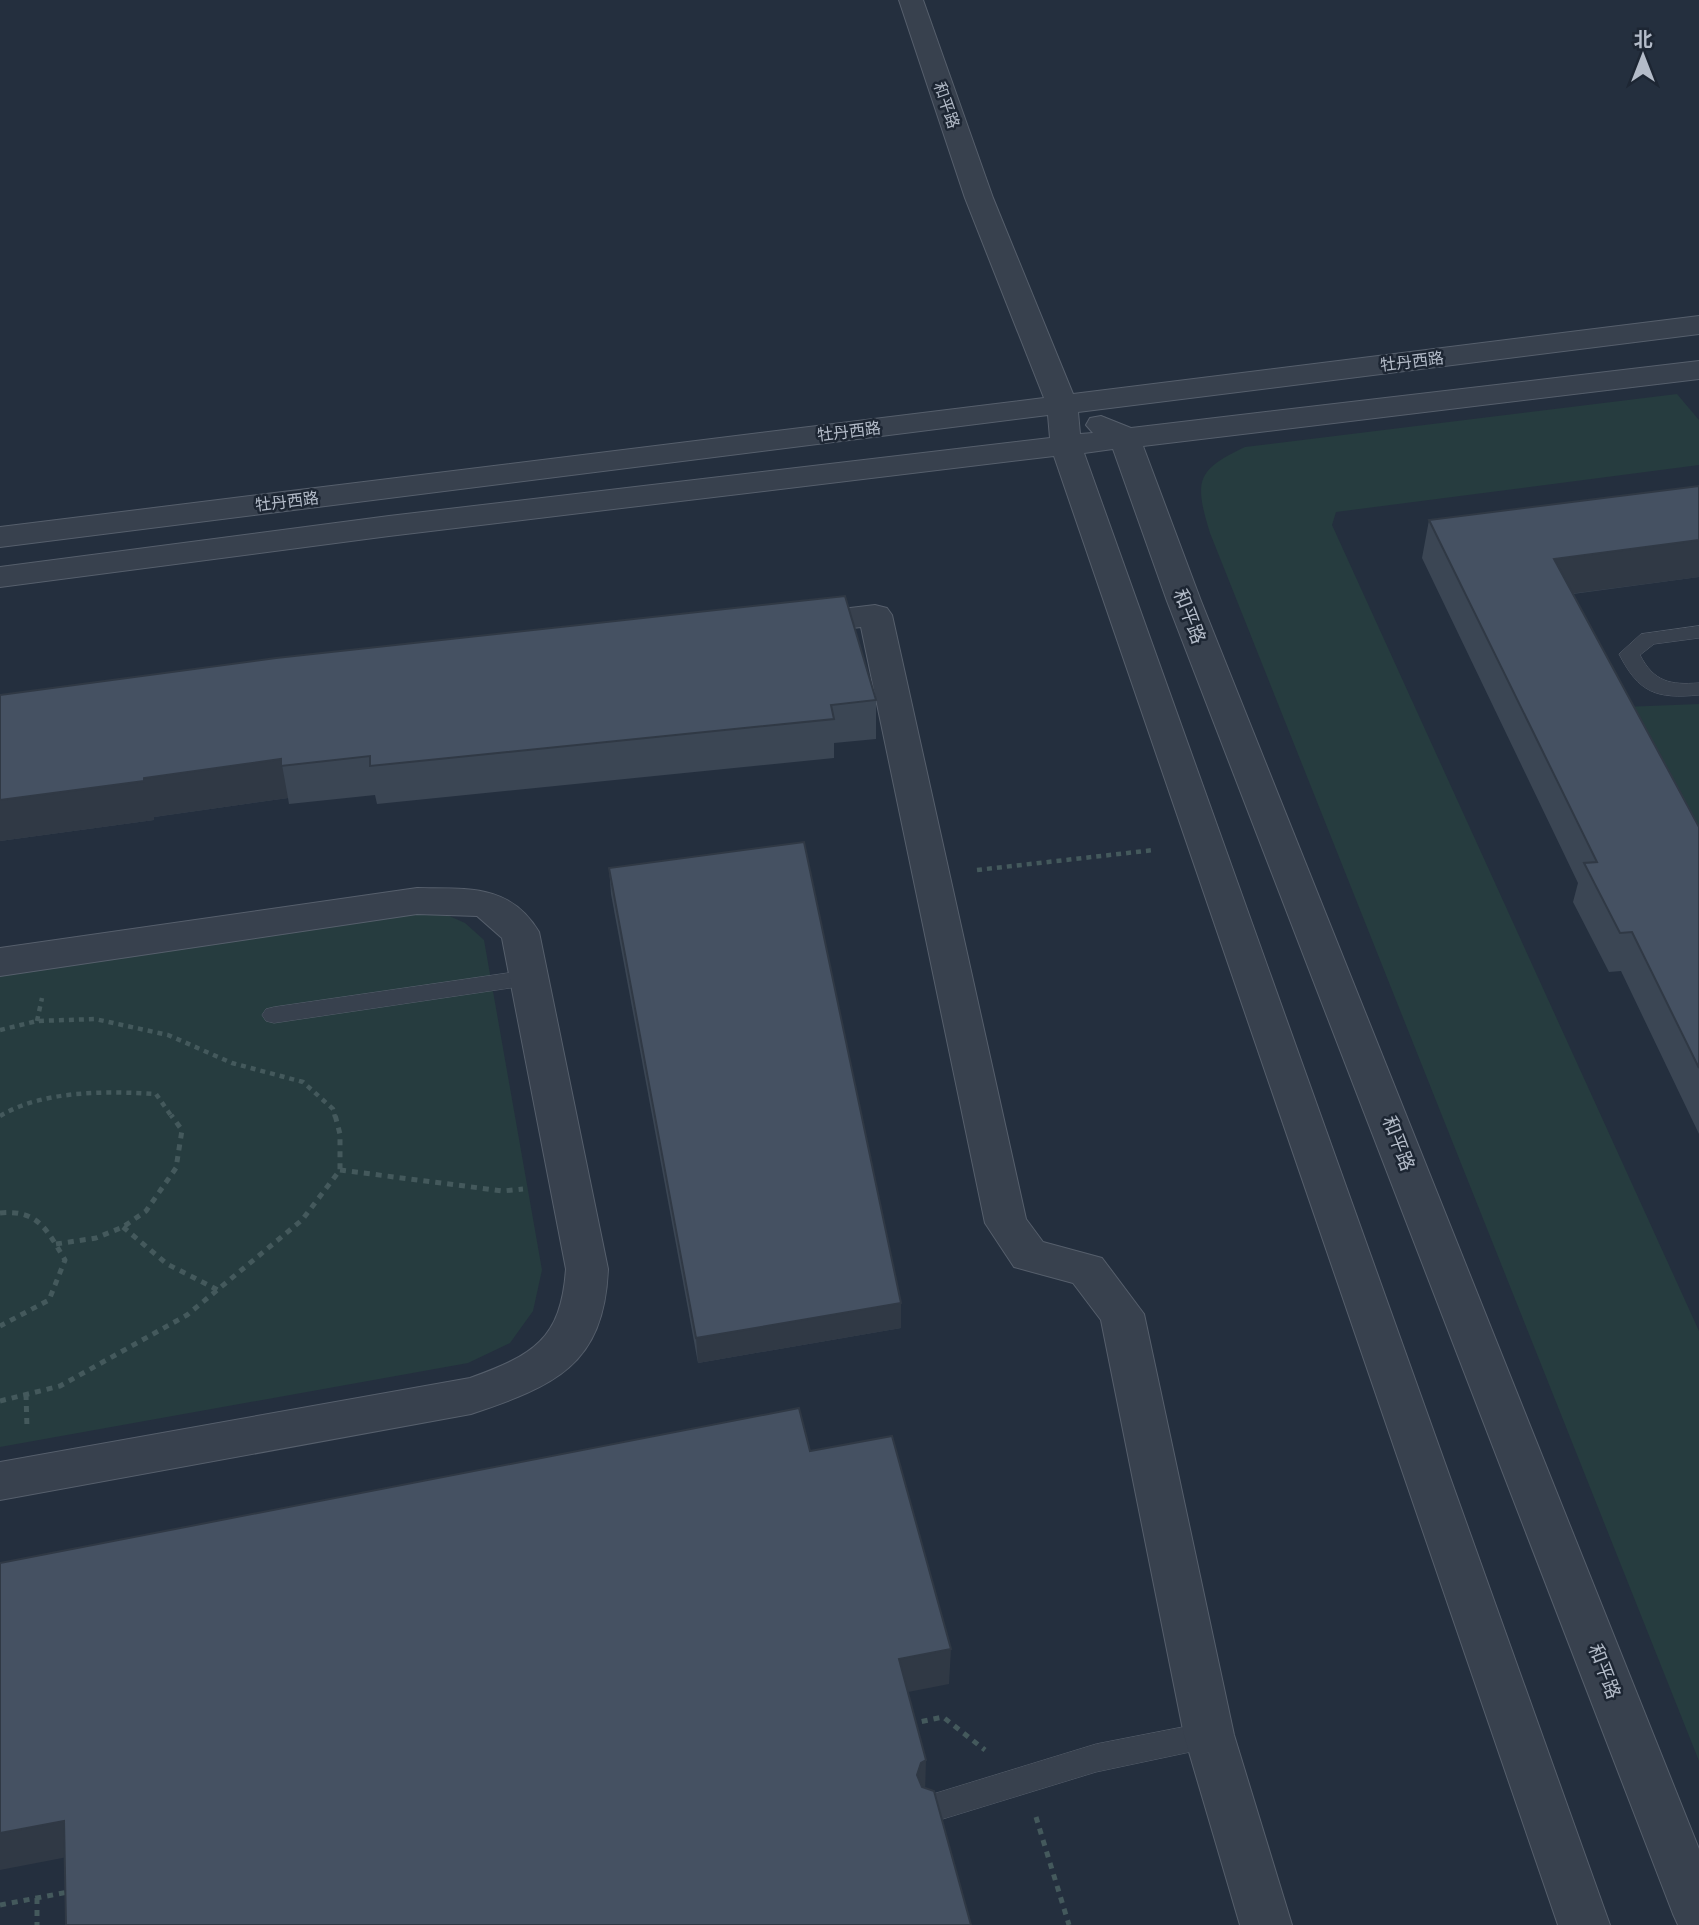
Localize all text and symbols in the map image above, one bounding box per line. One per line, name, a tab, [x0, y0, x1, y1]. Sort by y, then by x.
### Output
north arrow	[1608, 21, 1678, 91]
text: 北	[1633, 27, 1653, 51]
street label: 和平路	[930, 79, 964, 131]
street label: 牡丹西路	[1379, 347, 1445, 375]
street label: 牡丹西路	[816, 417, 882, 445]
street label: 牡丹西路	[254, 487, 320, 515]
street label: 和平路	[1169, 585, 1211, 647]
street label: 和平路	[1378, 1112, 1420, 1174]
street label: 和平路	[1584, 1640, 1626, 1702]

